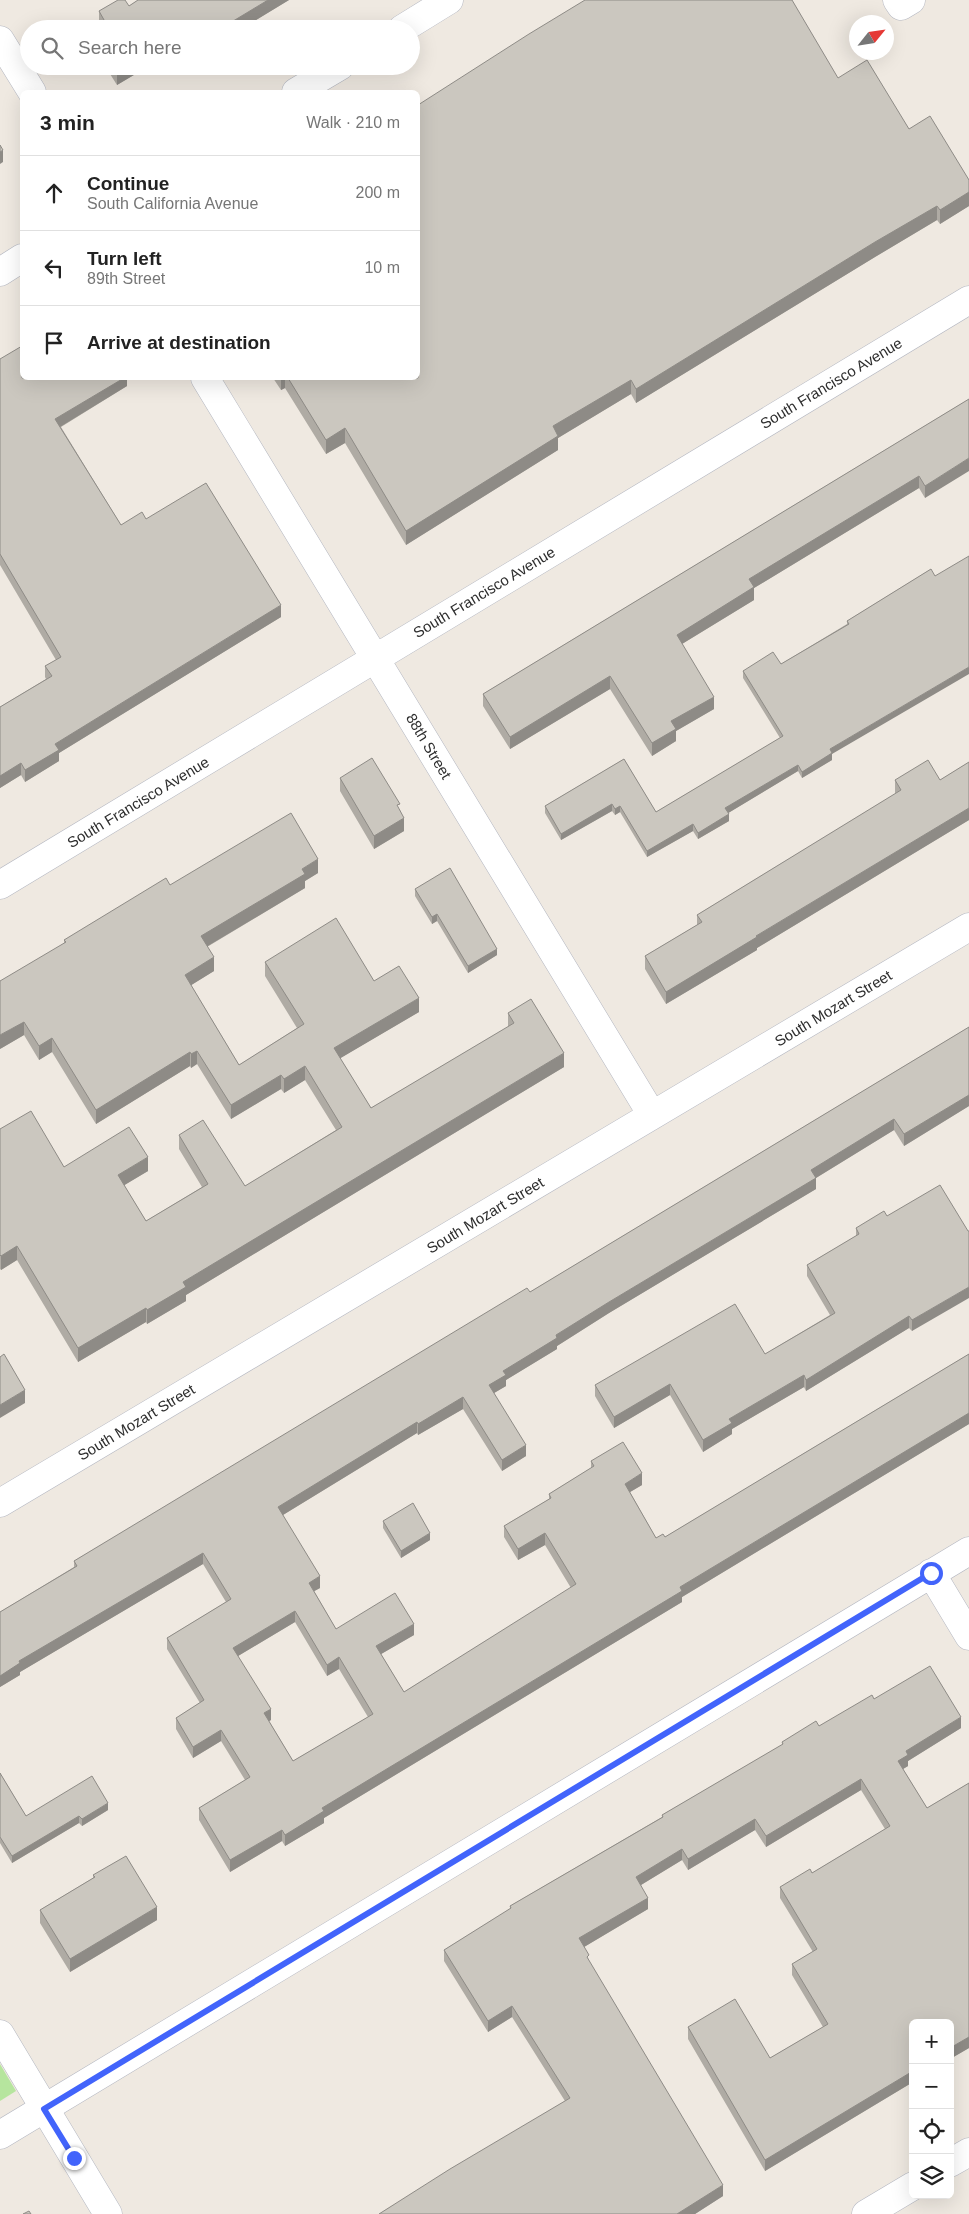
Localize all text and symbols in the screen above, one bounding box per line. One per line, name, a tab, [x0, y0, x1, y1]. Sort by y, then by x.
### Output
north arrow	[849, 15, 894, 60]
search box	[20, 20, 420, 75]
icon: search	[38, 34, 66, 62]
text: Search here	[78, 37, 182, 58]
text: 3 min	[40, 111, 95, 134]
text: Walk · 210 m	[306, 114, 400, 131]
text: Continue	[87, 173, 169, 194]
icon: ahead	[40, 179, 68, 207]
text: 200 m	[356, 184, 400, 201]
text: South California Avenue	[87, 195, 258, 212]
text: Turn left	[87, 248, 162, 269]
icon: left	[40, 254, 68, 282]
text: 10 m	[364, 259, 400, 276]
text: 89th Street	[87, 270, 165, 287]
icon: arrive	[40, 329, 68, 357]
text: Arrive at destination	[87, 332, 271, 353]
street label: South Francisco Avenue	[757, 334, 905, 432]
street label: South Francisco Avenue	[410, 543, 558, 641]
street label: 88th Street	[403, 710, 456, 783]
street label: South Francisco Avenue	[64, 753, 212, 851]
street label: South Mozart Street	[771, 966, 895, 1050]
street label: South Mozart Street	[423, 1173, 547, 1257]
street label: South Mozart Street	[74, 1380, 198, 1464]
route start	[920, 1562, 943, 1585]
map controls	[909, 2019, 954, 2199]
button: +	[909, 2019, 954, 2064]
button: −	[909, 2064, 954, 2109]
button: locate	[909, 2109, 954, 2154]
route end	[63, 2147, 86, 2170]
button: layers	[909, 2154, 954, 2199]

